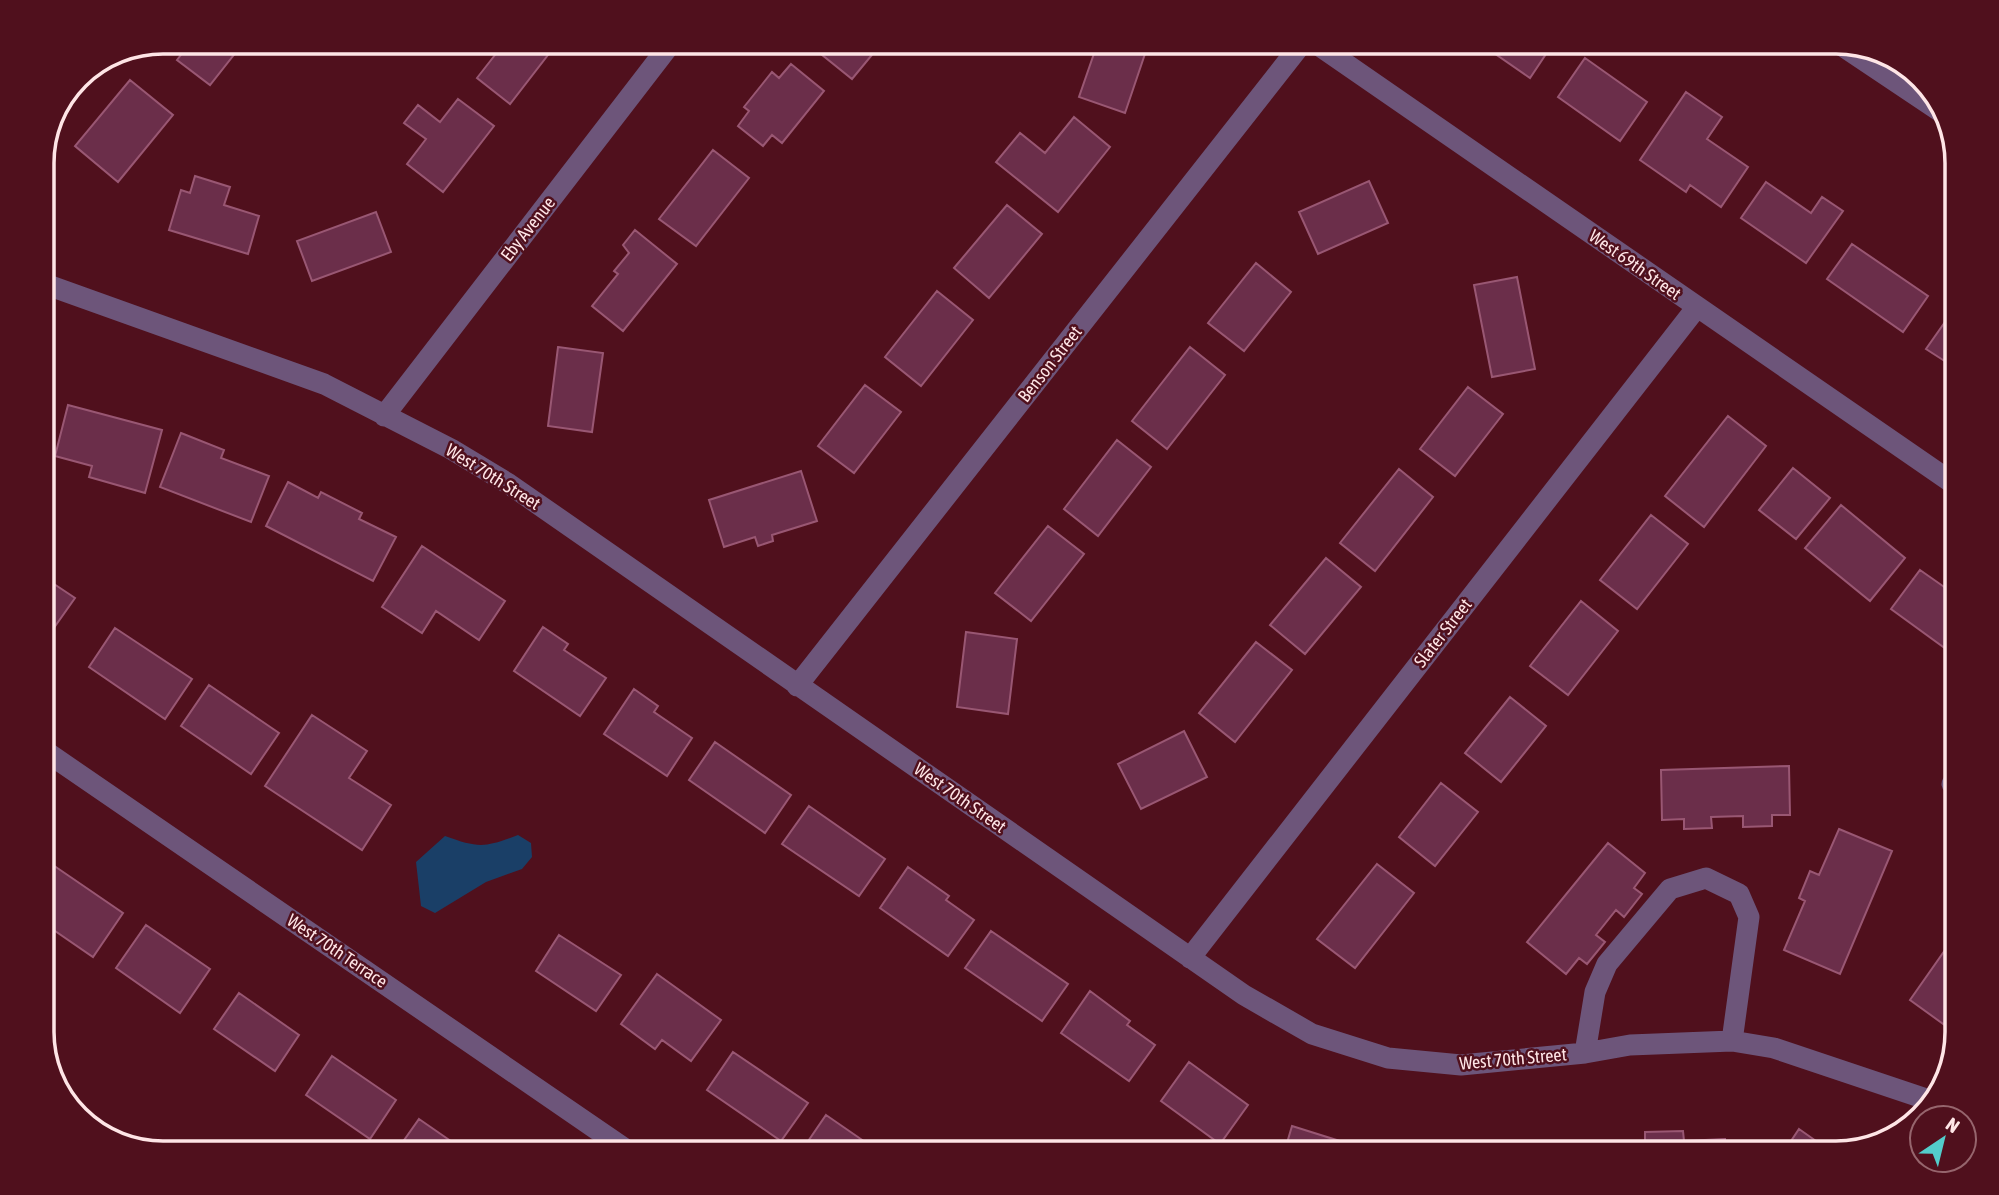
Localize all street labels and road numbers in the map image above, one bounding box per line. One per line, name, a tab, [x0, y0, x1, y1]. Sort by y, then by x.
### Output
street label: Eby Avenue	[496, 192, 559, 265]
street label: West 69th Street	[1585, 225, 1685, 304]
street label: Benson Street	[1013, 321, 1086, 406]
street label: West 70th Street	[442, 439, 544, 514]
street label: Slater Street	[1409, 594, 1476, 671]
street label: West 70th Street	[910, 758, 1010, 837]
street label: West 70th Terrace	[283, 909, 391, 992]
street label: West 70th Street	[1459, 1043, 1567, 1074]

